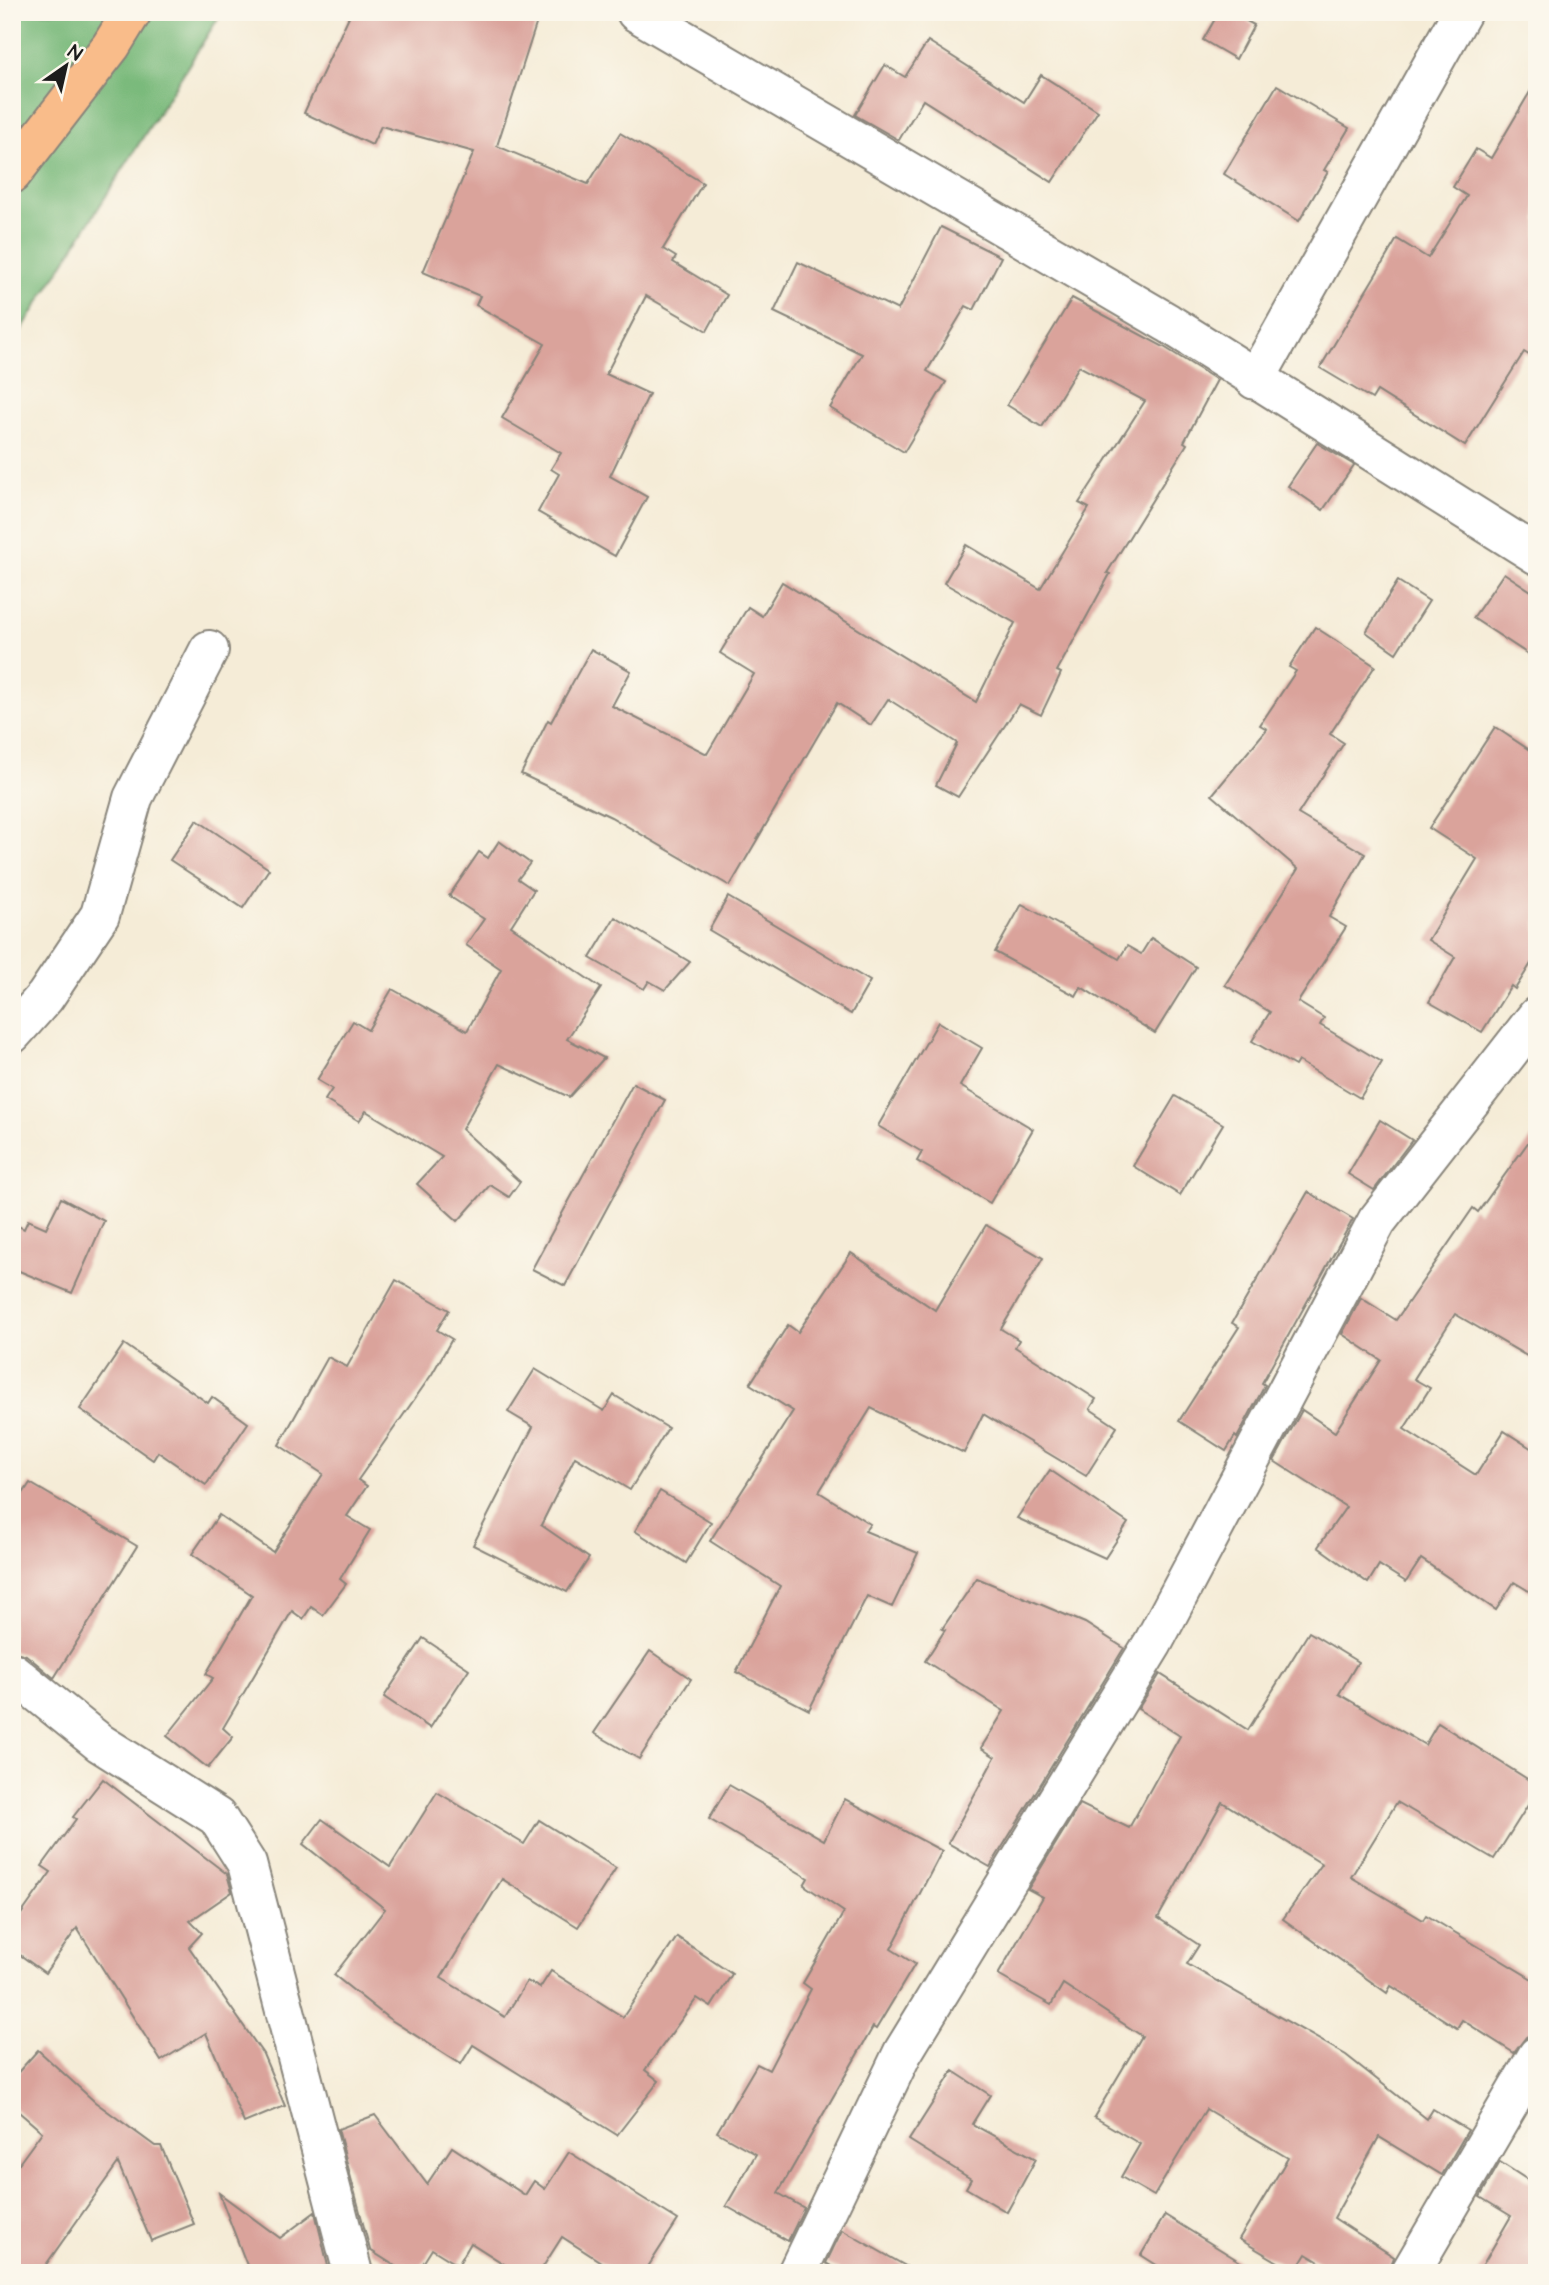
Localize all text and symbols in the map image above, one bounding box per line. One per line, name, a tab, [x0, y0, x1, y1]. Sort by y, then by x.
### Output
north arrow	[32, 32, 102, 102]
text: N	[62, 39, 87, 68]

